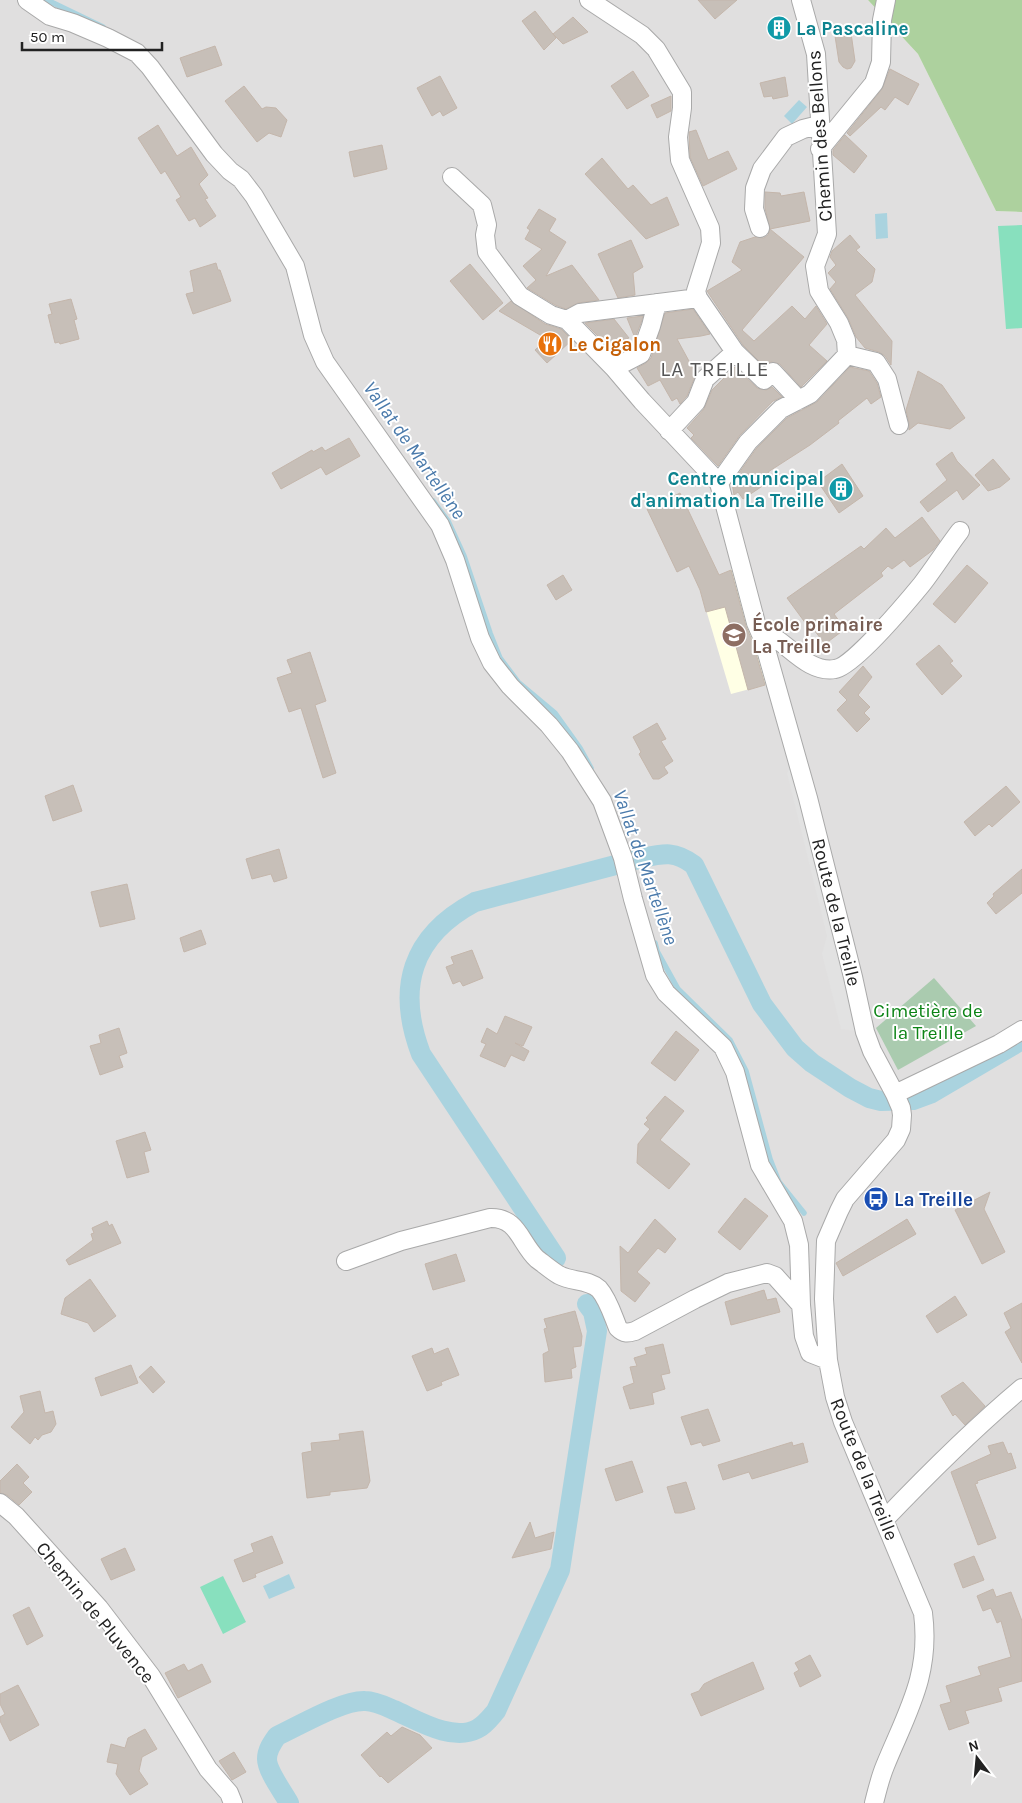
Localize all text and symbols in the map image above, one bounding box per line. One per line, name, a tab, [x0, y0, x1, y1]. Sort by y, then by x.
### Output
building icon: La Pascaline	[766, 15, 792, 41]
place label: La Pascaline	[796, 18, 909, 40]
scale bar	[22, 20, 162, 52]
text: 50 m	[30, 28, 65, 46]
street label: Chemin des Bellons	[803, 49, 837, 222]
restaurant icon: Le Cigalon	[537, 331, 563, 357]
place label: Le Cigalon	[568, 334, 661, 356]
district label: LA TREILLE	[660, 357, 770, 381]
water label: Vallat de Martellène	[358, 377, 471, 524]
place label: Centre municipal d'animation La Treille	[630, 468, 824, 512]
building icon: Centre municipal d'animation La Treille	[828, 476, 854, 502]
place label: École primaire La Treille	[752, 611, 883, 658]
school or university icon: École primaire La Treille	[721, 622, 747, 648]
water label: Vallat de Martellène	[608, 786, 683, 948]
street label: Route de la Treille	[807, 836, 865, 988]
park label: Cimetière de la Treille	[873, 1000, 983, 1044]
bus stop icon: La Treille	[863, 1186, 889, 1212]
place label: La Treille	[894, 1189, 973, 1211]
street label: Route de la Treille	[825, 1395, 903, 1544]
street label: Chemin de Pluvence	[31, 1538, 159, 1688]
north arrow	[952, 1733, 1002, 1783]
text: N	[966, 1736, 981, 1756]

